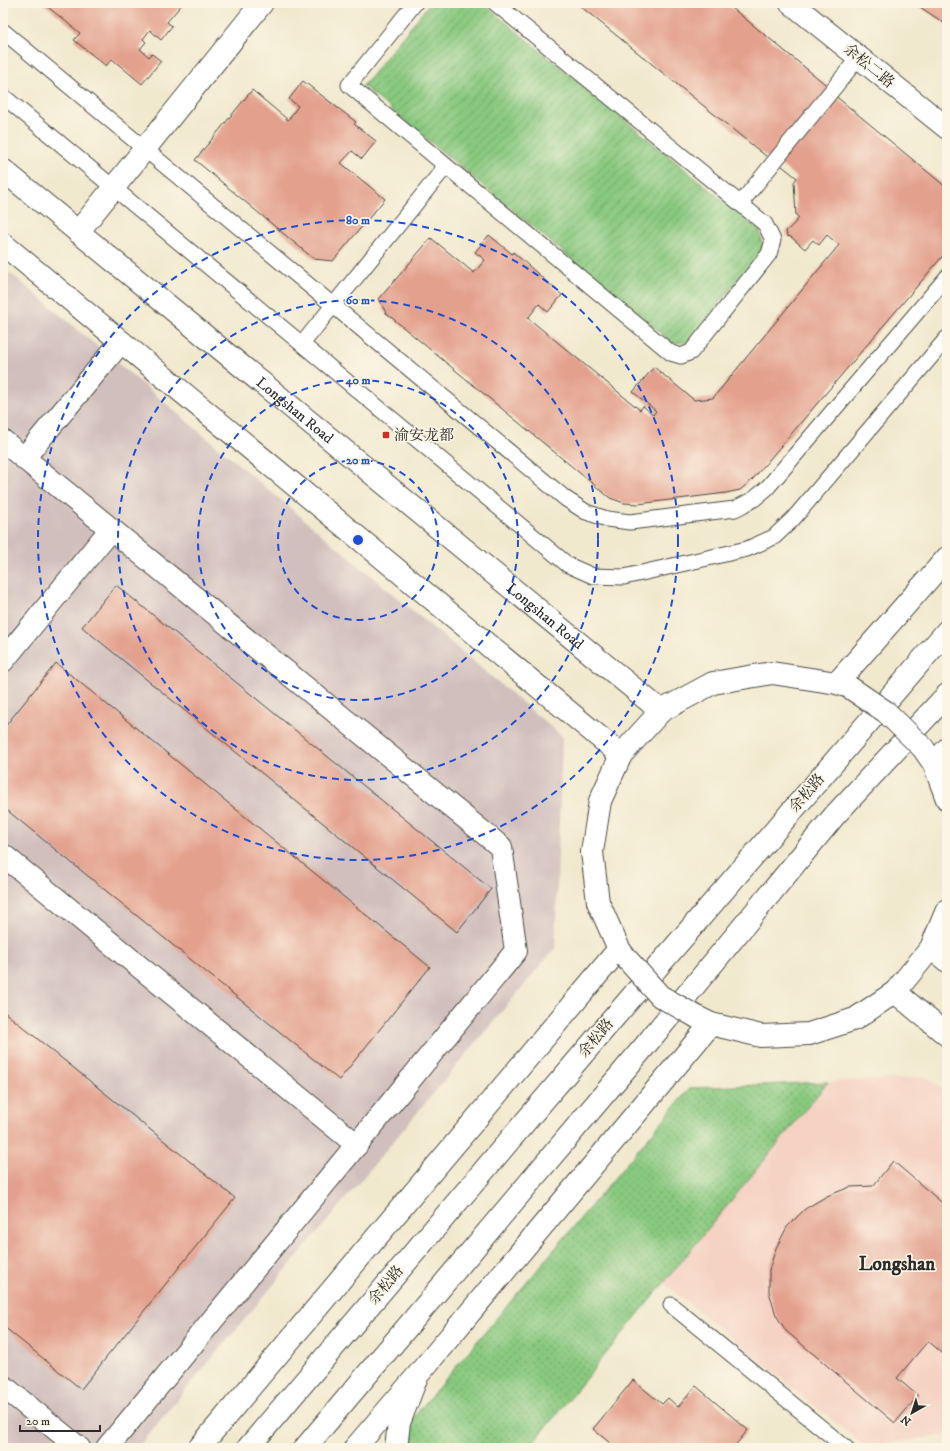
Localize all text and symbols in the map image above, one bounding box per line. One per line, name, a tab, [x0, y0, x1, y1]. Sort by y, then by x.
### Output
street label: 余松二路	[840, 40, 898, 92]
text: 80 m	[346, 213, 370, 228]
text: 60 m	[346, 293, 370, 308]
street label: Longshan Road	[252, 373, 338, 448]
text: 40 m	[345, 373, 370, 388]
place label: 渝安龙都	[394, 426, 454, 445]
marker: 渝安龙都	[381, 430, 391, 440]
text: 20 m	[346, 453, 370, 468]
centre of rings	[351, 533, 365, 547]
street label: Longshan Road	[503, 578, 588, 654]
street label: 余松路	[785, 770, 829, 816]
street label: 余松路	[574, 1015, 618, 1061]
district label: Longshan	[859, 1253, 936, 1276]
street label: 余松路	[364, 1262, 408, 1308]
north arrow	[892, 1393, 932, 1433]
scale bar	[20, 1407, 100, 1433]
text: N	[898, 1412, 914, 1428]
text: 20 m	[26, 1414, 50, 1429]

